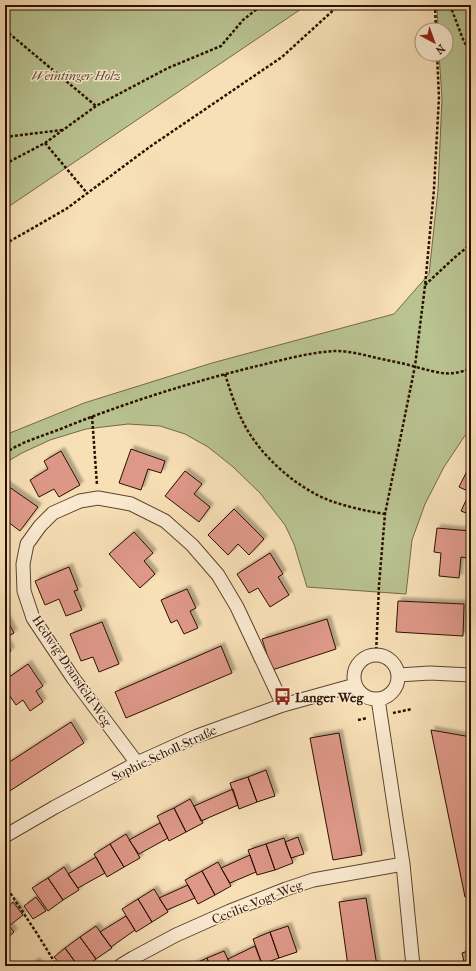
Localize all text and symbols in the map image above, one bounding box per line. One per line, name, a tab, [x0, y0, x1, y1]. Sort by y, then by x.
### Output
north arrow	[414, 22, 454, 62]
text: N	[432, 42, 448, 57]
park label: Weintinger Holz	[31, 68, 121, 83]
street label: Hedwig-Dransfeld-Weg	[29, 613, 115, 730]
bus stop icon: Langer Weg	[272, 687, 292, 707]
place label: Langer Weg	[295, 690, 364, 706]
street label: Sophie-Scholl-Straße	[109, 722, 219, 784]
street label: Cecilie-Vogt-Weg	[209, 877, 306, 927]

